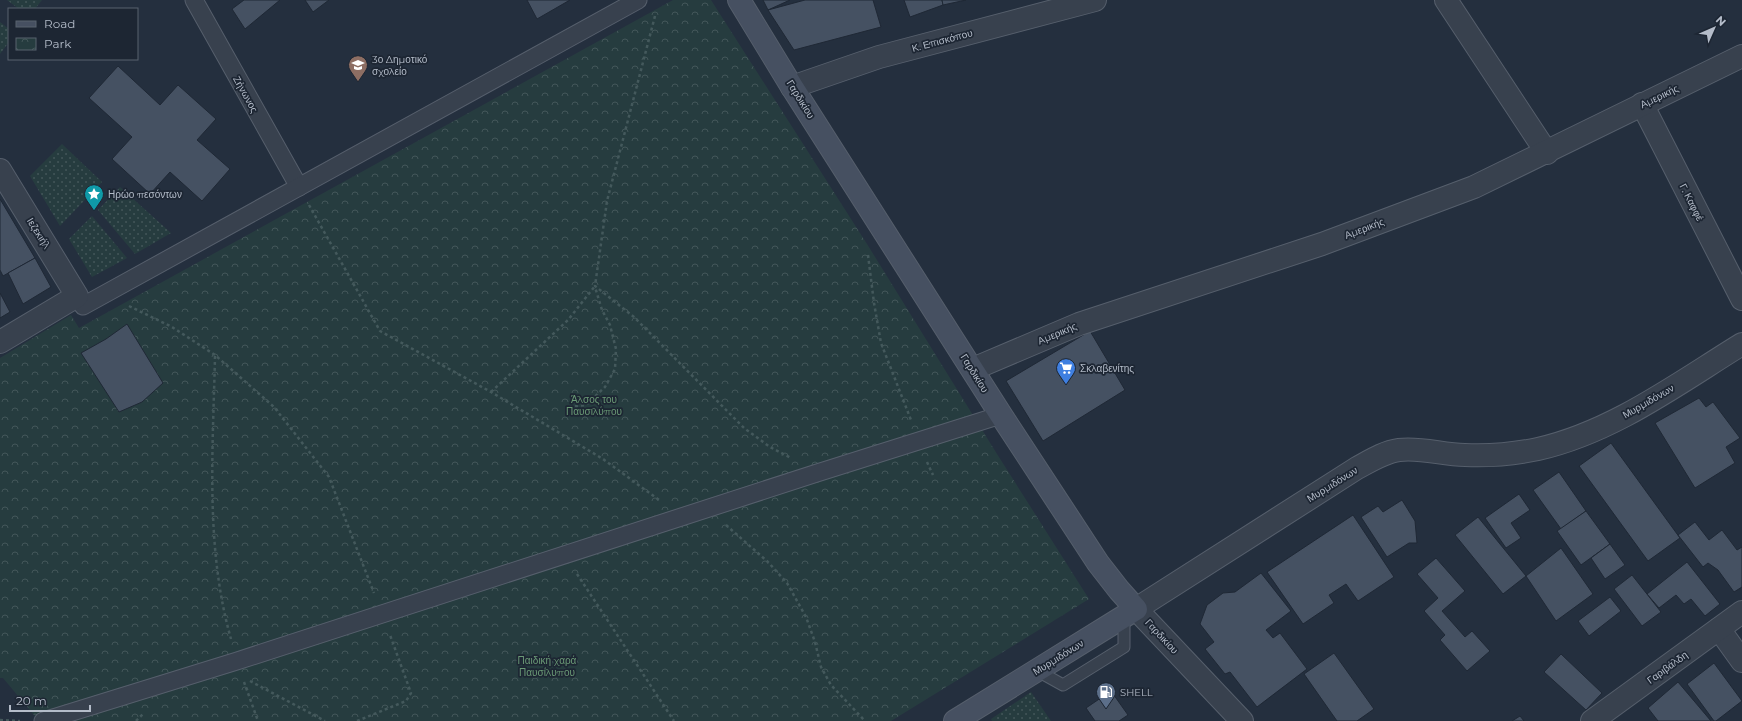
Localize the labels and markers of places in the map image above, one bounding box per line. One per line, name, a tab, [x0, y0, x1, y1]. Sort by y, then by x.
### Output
place label: 3ο Δημοτικό σχολείο	[372, 53, 428, 78]
school or university icon: 3ο Δημοτικό σχολείο	[347, 54, 369, 82]
place icon: Ηρώο πεσόντων	[83, 183, 105, 211]
place label: Ηρώο πεσόντων	[108, 188, 182, 201]
supermarket icon: Σκλαβενίτης	[1055, 357, 1077, 385]
place label: Σκλαβενίτης	[1080, 362, 1134, 375]
fuel station icon: SHELL	[1095, 681, 1117, 709]
place label: SHELL	[1120, 686, 1153, 699]

